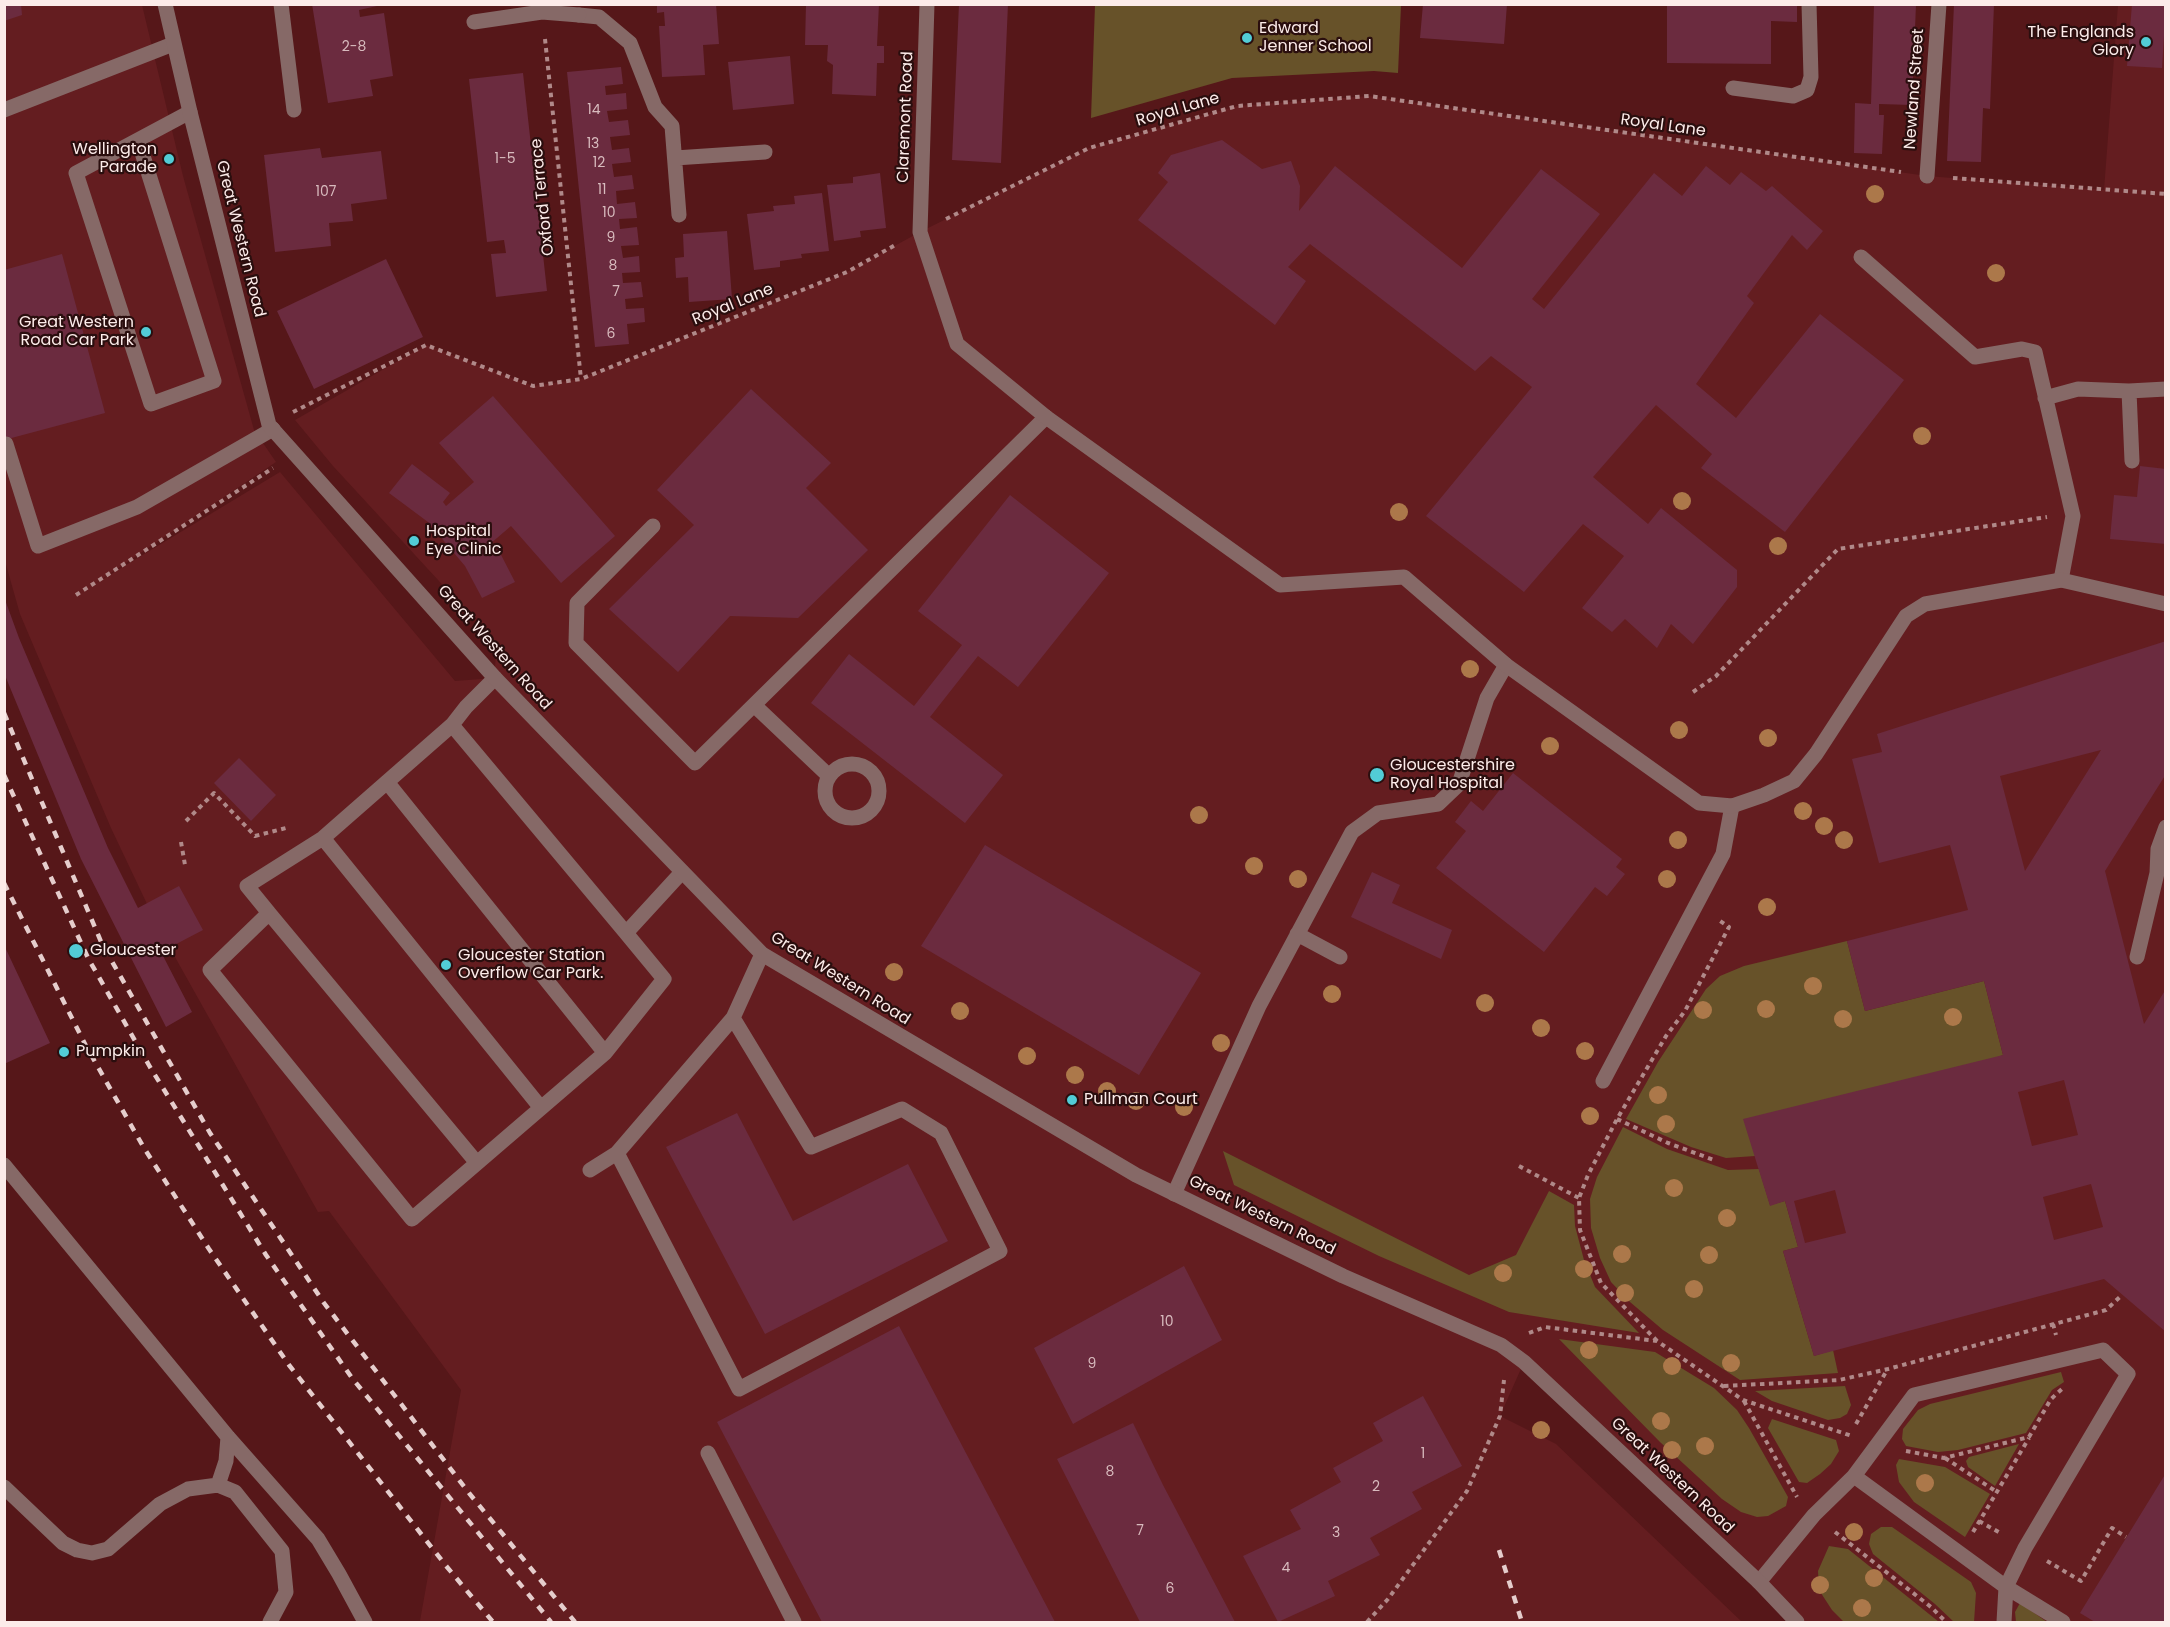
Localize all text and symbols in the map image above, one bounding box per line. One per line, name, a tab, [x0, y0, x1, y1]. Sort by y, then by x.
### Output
place label: Edward Jenner School	[1259, 19, 1372, 57]
place label: The Englands Glory	[2027, 23, 2134, 61]
street label: Newland Street	[1901, 28, 1929, 150]
marker: Edward Jenner School	[1240, 31, 1254, 45]
marker: The Englands Glory	[2139, 35, 2153, 49]
house number: 2-8	[342, 39, 366, 55]
street label: Claremont Road	[894, 51, 918, 183]
street label: Royal Lane	[1134, 89, 1222, 131]
house number: 14	[587, 102, 601, 118]
street label: Royal Lane	[1619, 111, 1707, 141]
house number: 13	[587, 136, 599, 152]
street label: Oxford Terrace	[527, 137, 559, 257]
place label: Wellington Parade	[72, 140, 157, 178]
house number: 1-5	[495, 151, 515, 167]
marker: Wellington Parade	[162, 152, 176, 166]
house number: 12	[593, 155, 605, 171]
street label: Great Western Road	[211, 159, 269, 319]
house number: 11	[598, 182, 606, 198]
house number: 107	[316, 184, 336, 200]
house number: 10	[602, 205, 616, 221]
house number: 9	[607, 230, 615, 246]
house number: 8	[609, 258, 617, 274]
street label: Royal Lane	[690, 280, 776, 330]
house number: 7	[612, 284, 620, 300]
place label: Great Western Road Car Park	[19, 313, 134, 351]
marker: Great Western Road Car Park	[139, 325, 153, 339]
house number: 6	[607, 326, 615, 342]
place label: Hospital Eye Clinic	[426, 522, 502, 560]
marker: Hospital Eye Clinic	[407, 534, 421, 548]
street label: Great Western Road	[433, 582, 555, 714]
place label: Gloucestershire Royal Hospital	[1390, 756, 1515, 794]
marker: Gloucestershire Royal Hospital	[1368, 766, 1386, 784]
street label: Great Western Road	[767, 928, 913, 1030]
place label: Gloucester	[90, 941, 177, 961]
marker: Gloucester	[67, 942, 85, 960]
place label: Gloucester Station Overflow Car Park.	[458, 946, 605, 984]
marker: Gloucester Station Overflow Car Park.	[439, 958, 453, 972]
place label: Pumpkin	[76, 1042, 145, 1062]
marker: Pumpkin	[57, 1045, 71, 1059]
place label: Pullman Court	[1084, 1090, 1198, 1110]
marker: Pullman Court	[1065, 1093, 1079, 1107]
street label: Great Western Road	[1185, 1172, 1339, 1260]
house number: 10	[1160, 1314, 1174, 1330]
house number: 9	[1088, 1356, 1096, 1372]
street label: Great Western Road	[1607, 1414, 1737, 1538]
house number: 1	[1421, 1446, 1425, 1462]
house number: 8	[1106, 1464, 1114, 1480]
house number: 2	[1372, 1479, 1380, 1495]
house number: 7	[1136, 1523, 1144, 1539]
house number: 3	[1332, 1525, 1340, 1541]
house number: 4	[1282, 1560, 1290, 1576]
house number: 6	[1166, 1581, 1174, 1597]

